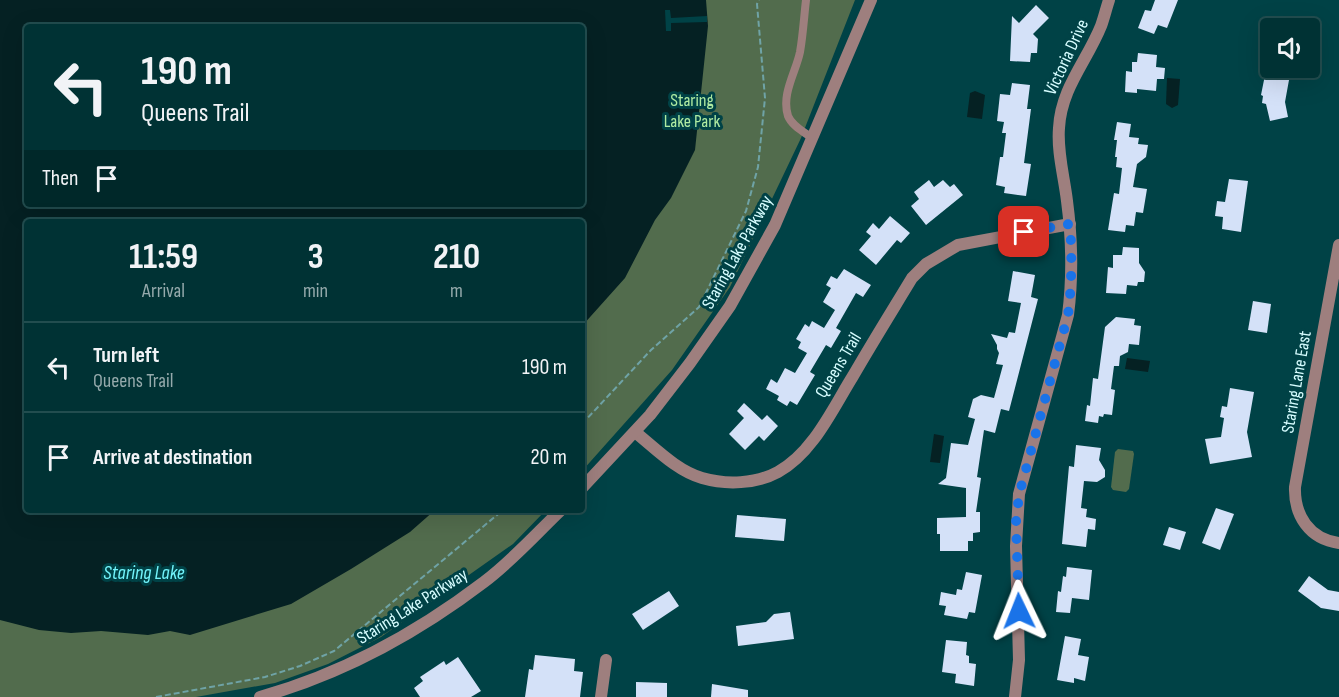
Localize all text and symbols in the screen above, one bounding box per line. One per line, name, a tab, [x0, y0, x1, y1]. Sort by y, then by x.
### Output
street label: Victoria Drive	[1040, 16, 1093, 98]
map controls	[1260, 18, 1320, 78]
button: sound	[1260, 18, 1320, 78]
text: 190 m	[141, 46, 232, 97]
icon: left	[42, 48, 120, 126]
park label: Staring Lake Park	[664, 90, 720, 132]
text: Queens Trail	[141, 97, 250, 129]
icon: arrive	[90, 162, 123, 195]
text: Then	[42, 165, 78, 192]
street label: Staring Lake Parkway	[698, 192, 777, 313]
pin	[998, 206, 1049, 257]
icon: arrive	[1007, 215, 1040, 248]
text: 11:59	[129, 236, 198, 279]
text: 3	[307, 236, 324, 279]
text: 210	[433, 236, 480, 279]
text: Arrival	[142, 279, 185, 303]
text: min	[303, 279, 328, 303]
text: m	[450, 279, 463, 303]
street label: Queens Trail	[811, 329, 866, 402]
street label: Staring Lane East	[1277, 329, 1316, 435]
text: Turn left	[93, 342, 159, 369]
icon: left	[42, 351, 75, 384]
text: 190 m	[522, 354, 567, 381]
text: Queens Trail	[93, 369, 173, 393]
icon: arrive	[42, 441, 75, 474]
text: Arrive at destination	[93, 444, 252, 471]
text: 20 m	[531, 444, 567, 471]
water label: Staring Lake	[103, 561, 185, 585]
street label: Staring Lake Parkway	[353, 564, 472, 649]
position arrow	[987, 579, 1051, 643]

